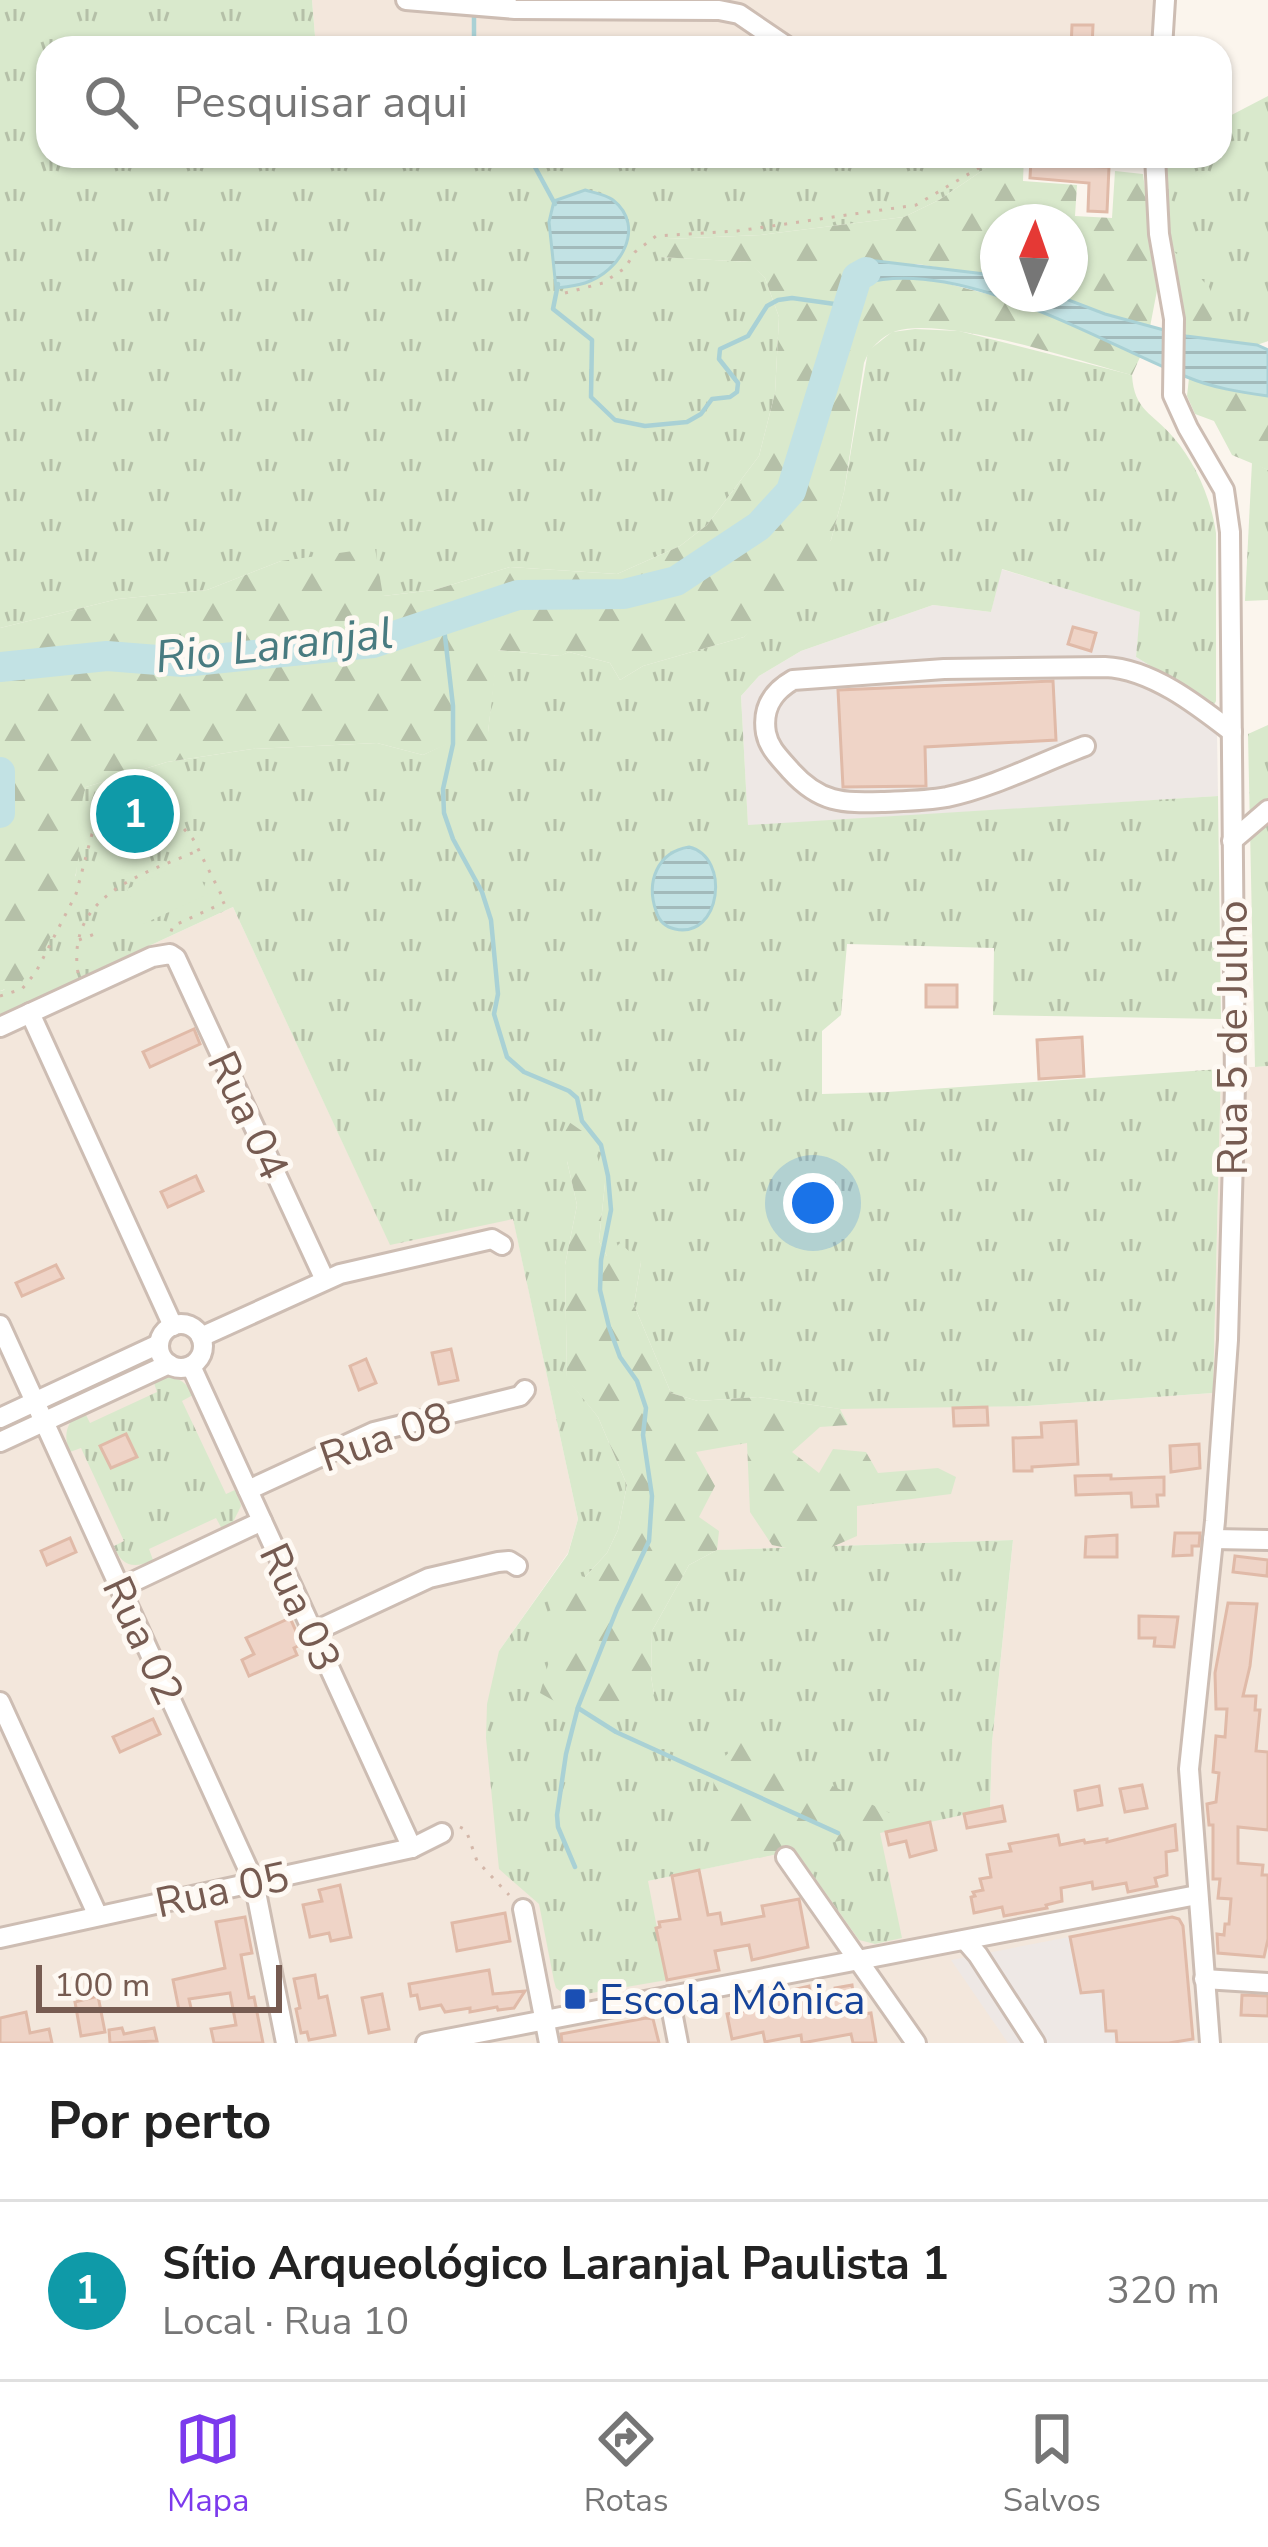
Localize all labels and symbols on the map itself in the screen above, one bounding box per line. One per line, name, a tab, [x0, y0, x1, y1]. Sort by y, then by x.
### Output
north arrow	[980, 204, 1088, 312]
water label: Rio Laranjal	[152, 603, 396, 688]
pin: 1	[96, 769, 174, 859]
street label: Rua 5 de Julho	[1205, 900, 1262, 1176]
street label: Rua 04	[193, 1042, 302, 1189]
your location	[783, 1173, 843, 1233]
street label: Rua 08	[312, 1388, 459, 1486]
street label: Rua 03	[245, 1534, 354, 1681]
street label: Rua 02	[88, 1567, 197, 1714]
street label: Rua 05	[150, 1849, 294, 1932]
scale bar	[36, 1959, 282, 2012]
place label: Escola Mônica	[599, 1972, 866, 2029]
marker: Escola Mônica	[562, 1986, 588, 2012]

